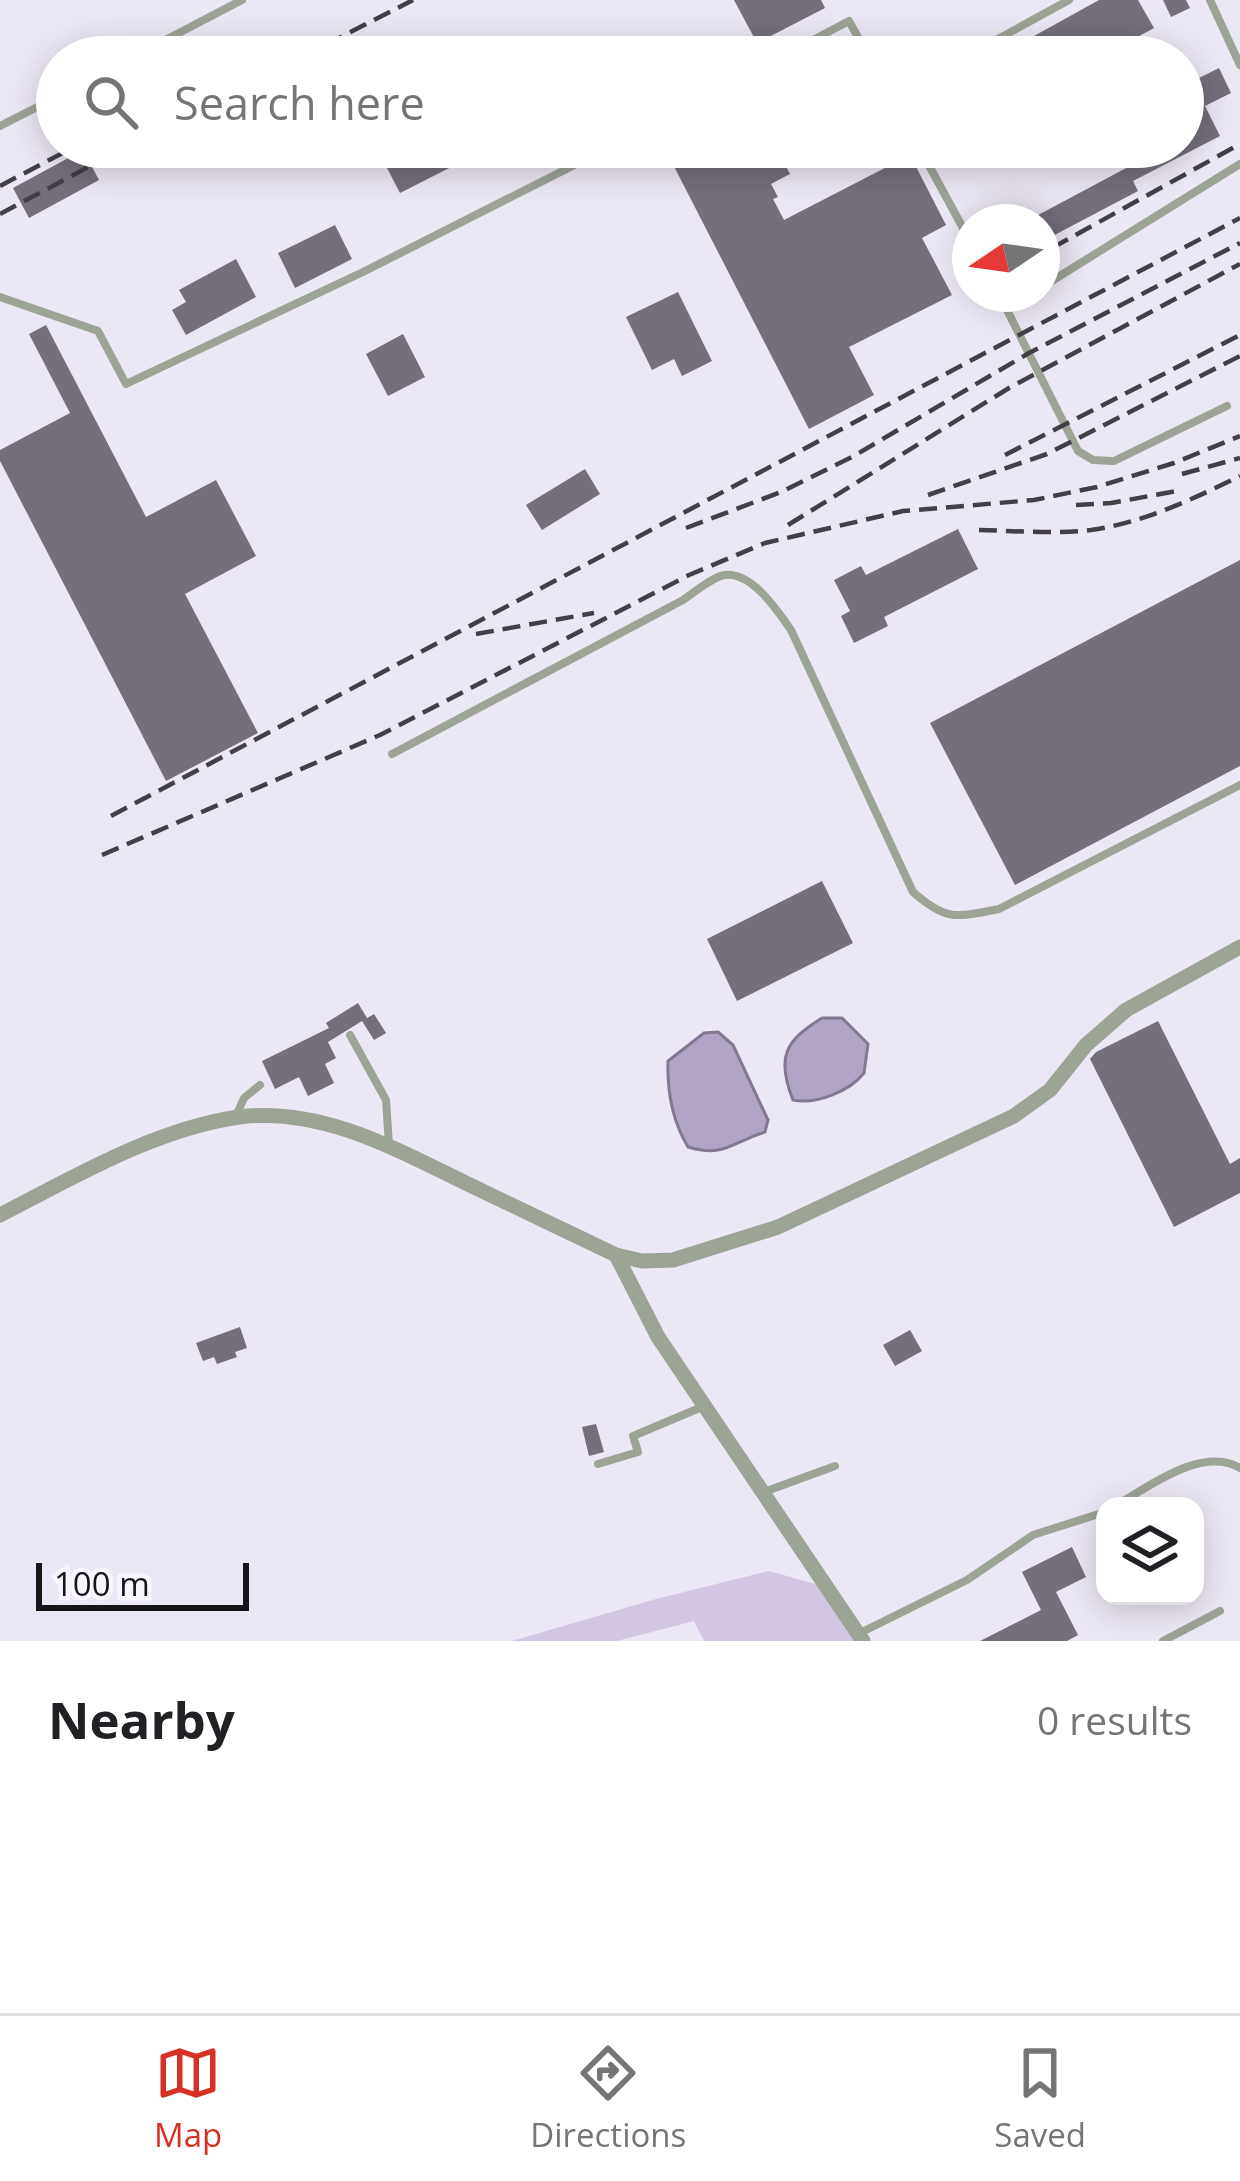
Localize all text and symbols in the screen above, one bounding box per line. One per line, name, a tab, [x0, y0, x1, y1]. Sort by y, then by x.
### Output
search box	[36, 36, 1204, 168]
icon: search	[78, 69, 144, 135]
text: Search here	[174, 72, 425, 133]
north arrow	[952, 204, 1060, 312]
map controls	[1096, 1497, 1204, 1605]
button: layers	[1096, 1497, 1204, 1605]
scale bar	[36, 1557, 249, 1610]
text: 100 m	[54, 1561, 150, 1606]
text: Nearby	[48, 1684, 235, 1754]
text: 0 results	[1037, 1693, 1192, 1746]
tab: Map	[154, 2040, 222, 2157]
tab: Directions	[530, 2040, 686, 2157]
tab: Saved	[994, 2040, 1086, 2157]

